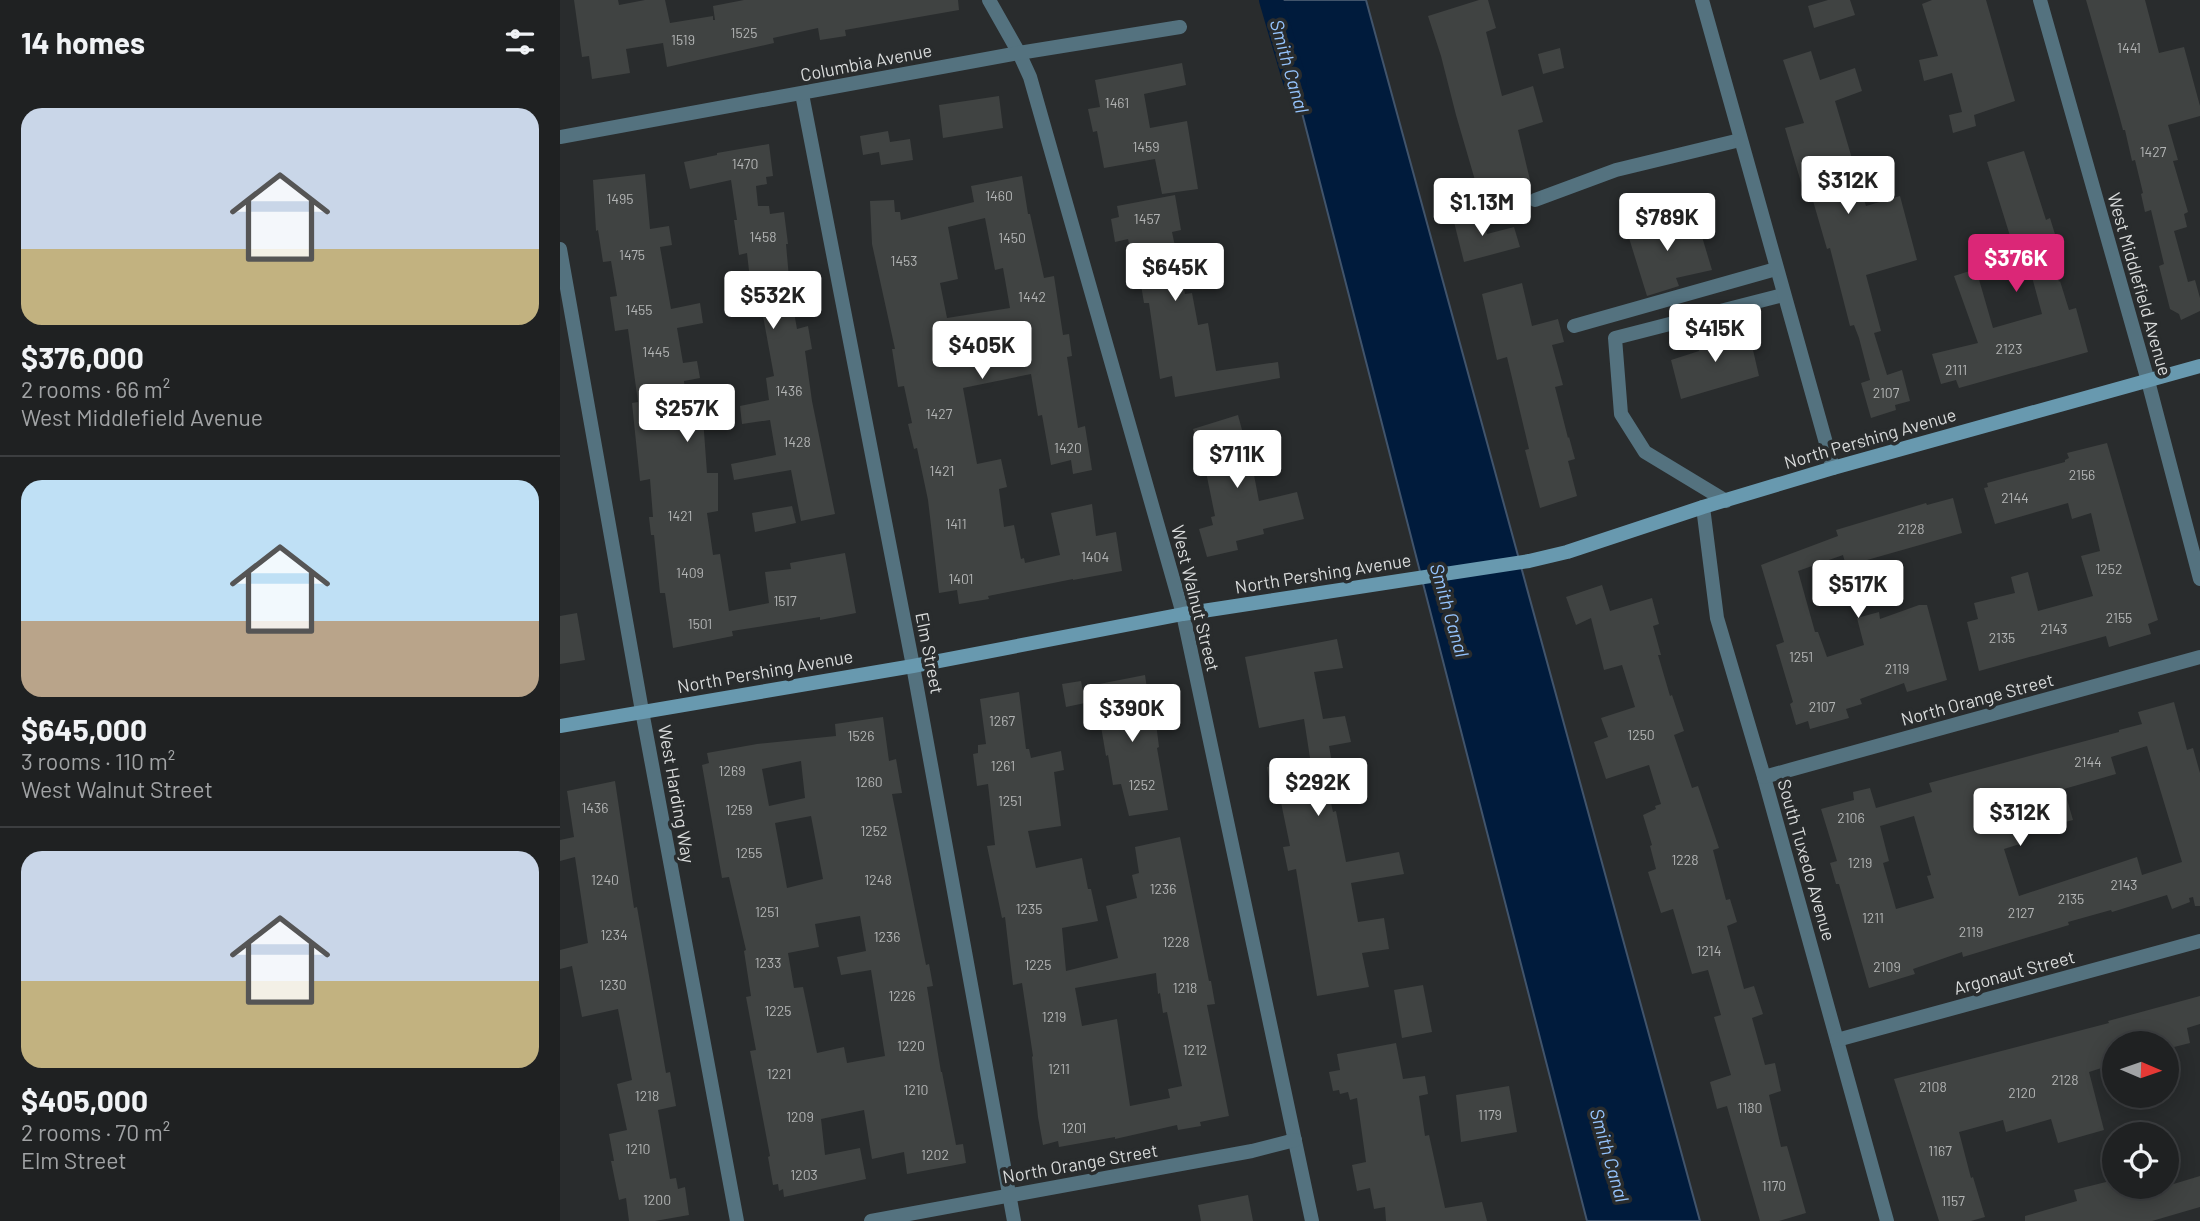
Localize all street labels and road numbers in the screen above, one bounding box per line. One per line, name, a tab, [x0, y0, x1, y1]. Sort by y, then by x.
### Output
street label: Columbia Avenue	[798, 38, 934, 86]
street label: West Middlefield Avenue	[2103, 190, 2177, 378]
street label: North Pershing Avenue	[1781, 403, 1959, 473]
street label: West Walnut Street	[1167, 523, 1225, 673]
street label: North Pershing Avenue	[1233, 548, 1413, 598]
street label: Elm Street	[911, 610, 949, 696]
street label: North Pershing Avenue	[675, 645, 855, 697]
street label: North Orange Street	[1898, 668, 2056, 730]
street label: West Harding Way	[654, 723, 700, 865]
street label: South Tuxedo Avenue	[1773, 777, 1841, 943]
street label: Argonaut Street	[1951, 945, 2077, 999]
street label: North Orange Street	[1001, 1139, 1159, 1187]

